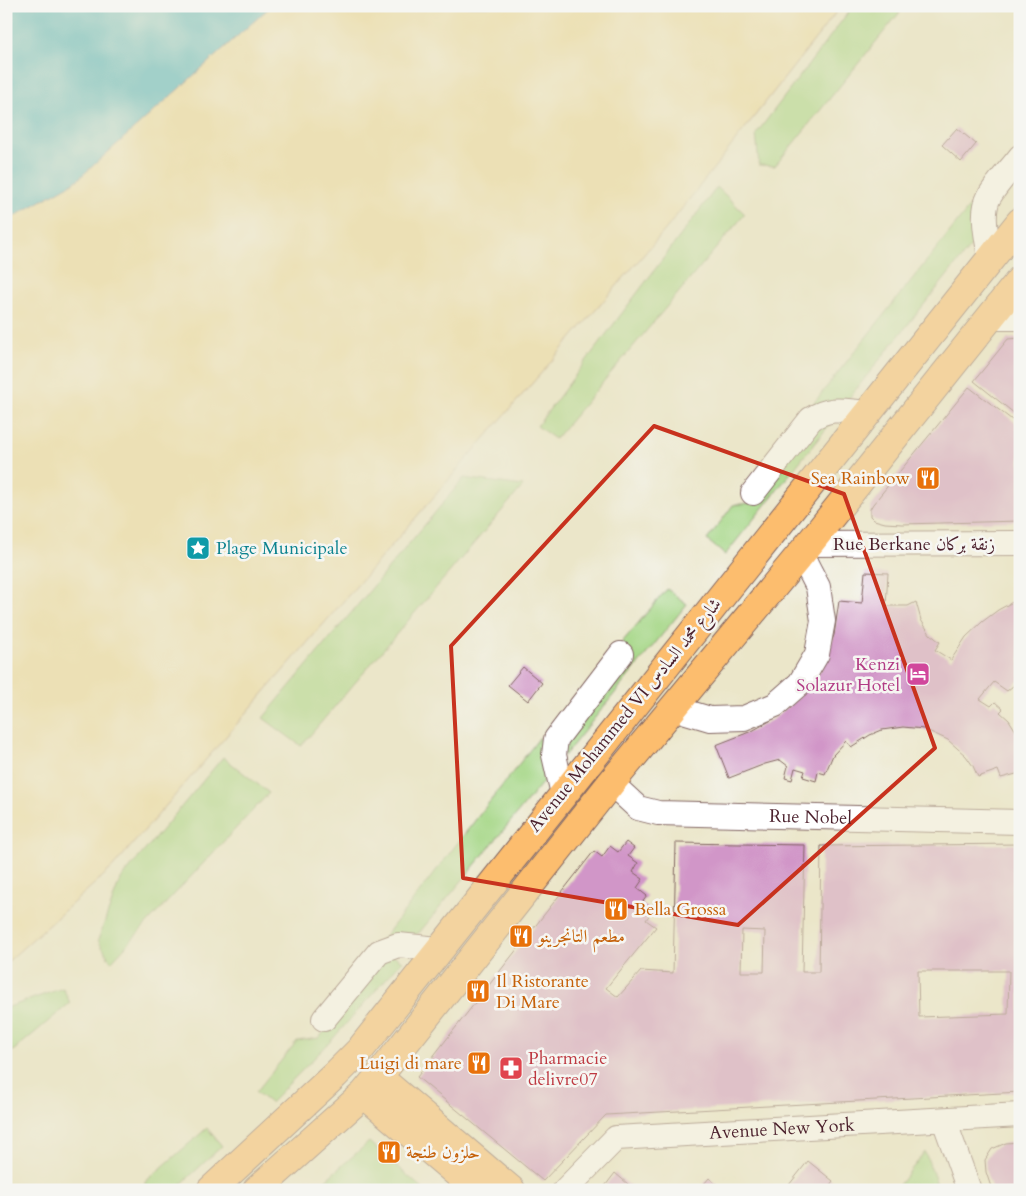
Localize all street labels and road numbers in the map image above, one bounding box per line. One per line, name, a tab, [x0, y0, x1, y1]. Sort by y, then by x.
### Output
street label: Rue Berkane زنقة بركان	[833, 532, 995, 557]
street label: Avenue Mohammed VI شارع محمد السادس	[523, 593, 729, 839]
street label: Rue Nobel	[769, 803, 853, 830]
street label: Avenue New York	[709, 1112, 856, 1145]

